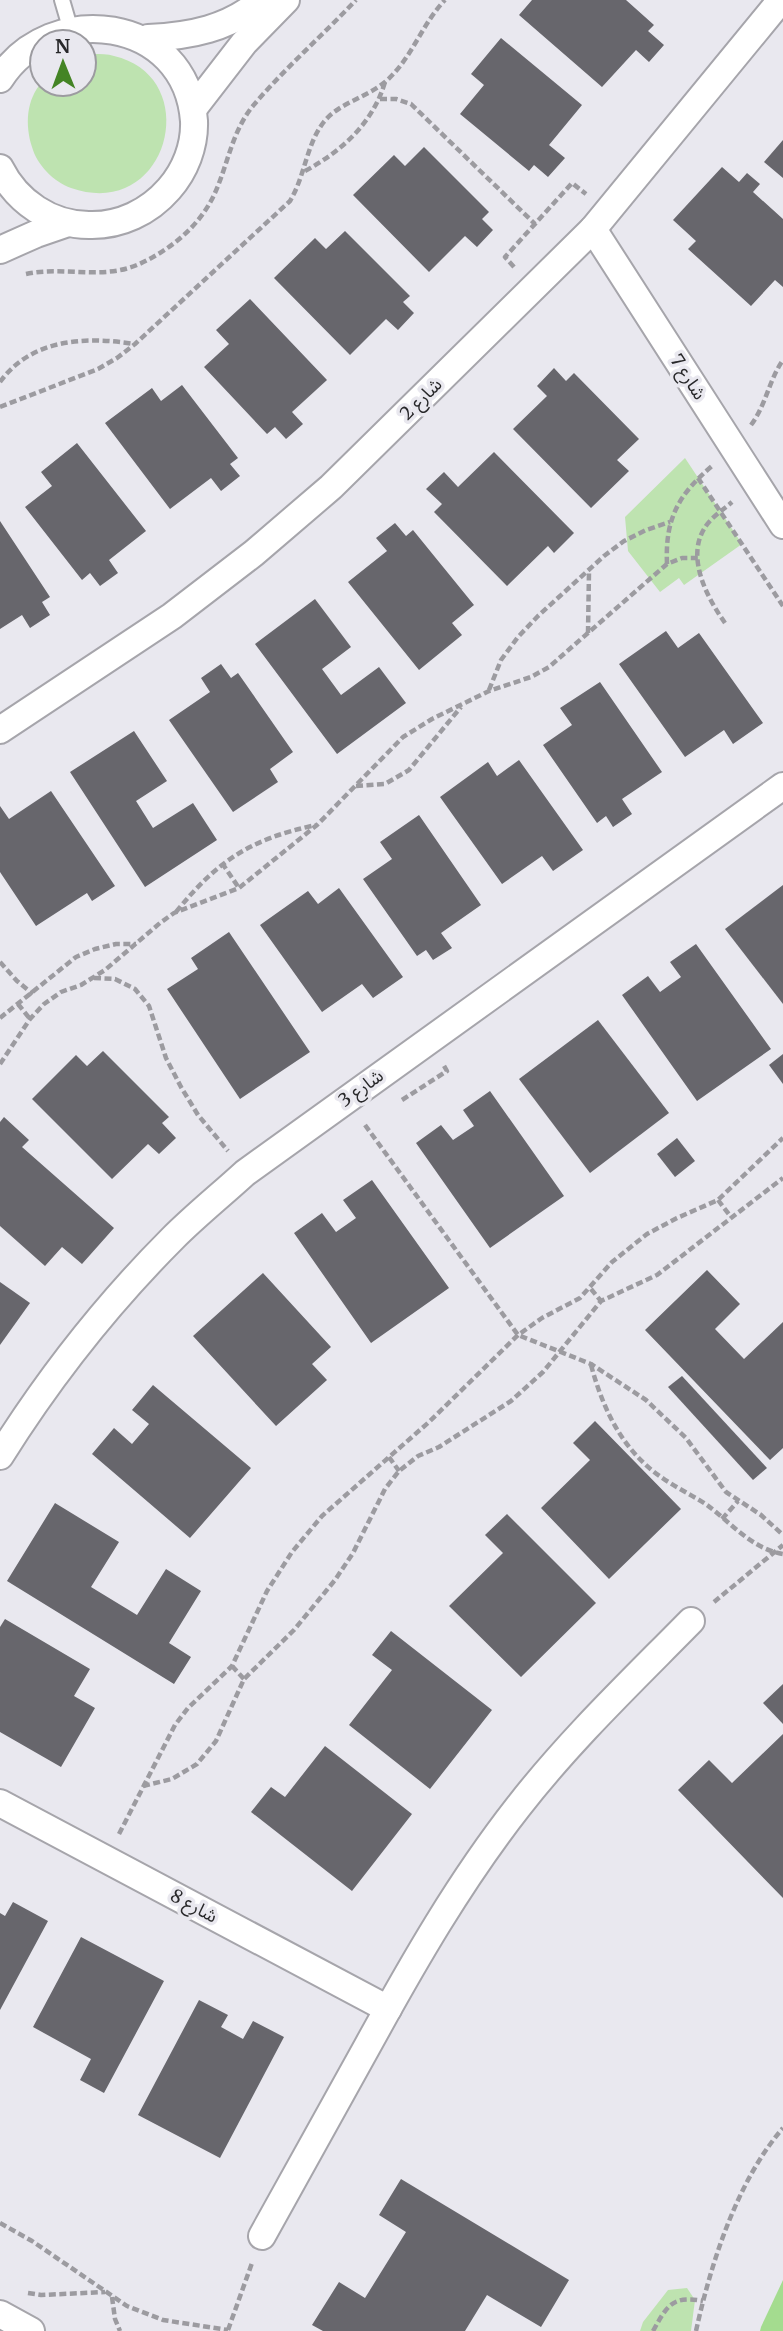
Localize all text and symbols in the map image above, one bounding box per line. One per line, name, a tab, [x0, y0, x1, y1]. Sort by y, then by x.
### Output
north arrow	[28, 28, 98, 98]
text: N	[55, 34, 70, 58]
street label: شارع 7	[663, 350, 712, 405]
street label: شارع 2	[395, 373, 449, 427]
street label: شارع 3	[334, 1064, 389, 1114]
street label: شارع 8	[165, 1884, 222, 1930]

